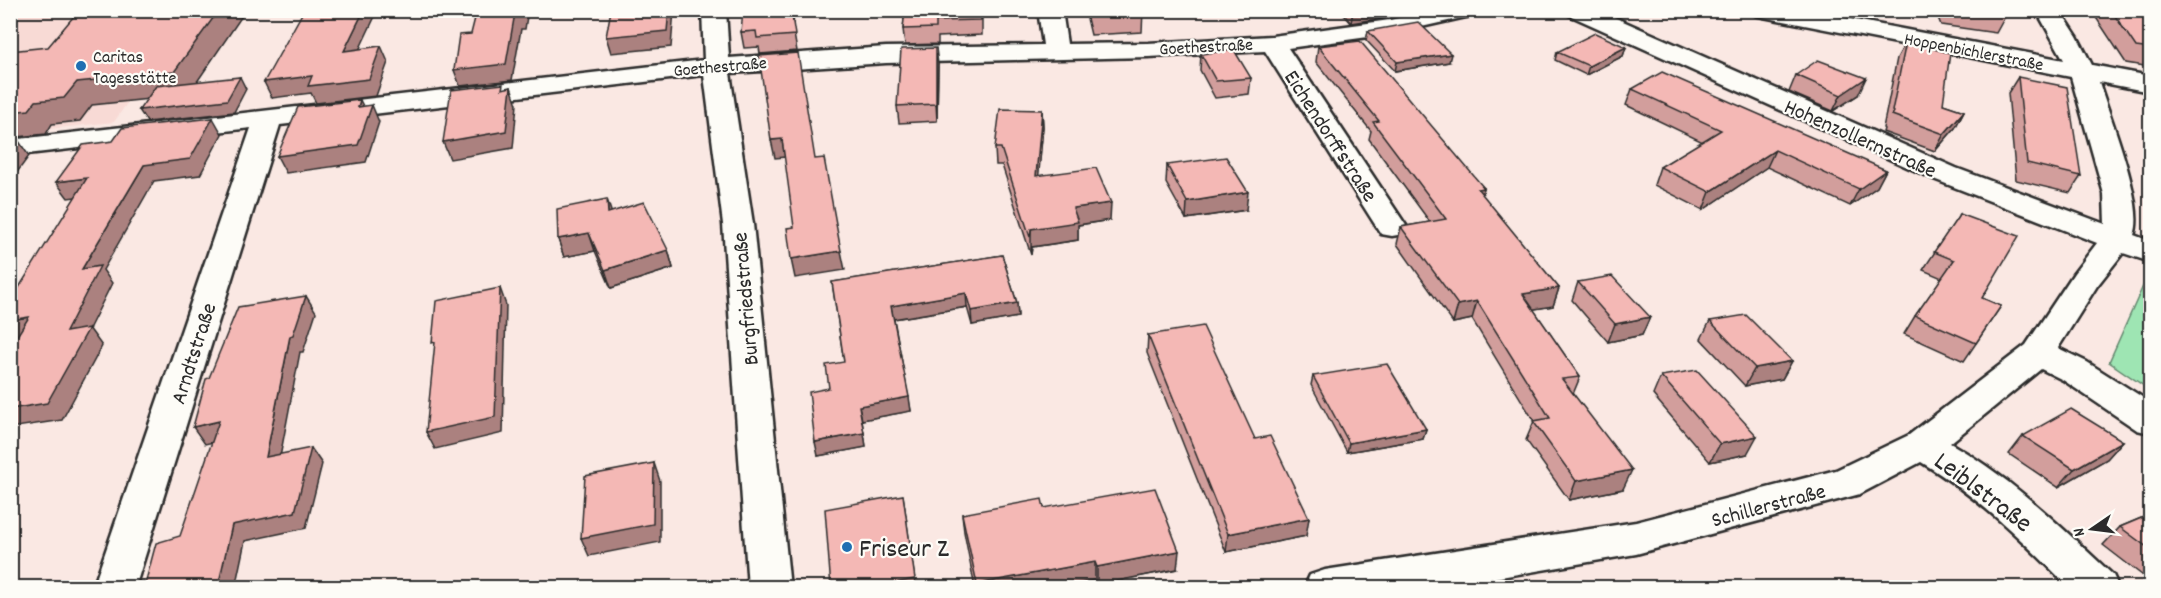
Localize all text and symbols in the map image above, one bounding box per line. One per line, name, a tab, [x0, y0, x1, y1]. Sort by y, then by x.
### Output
street label: Hoppenbichlerstraße	[1902, 28, 2045, 79]
street label: Goethestraße	[1159, 34, 1254, 63]
place label: Caritas Tagesstätte	[93, 46, 177, 92]
street label: Goethestraße	[672, 52, 768, 85]
marker: Caritas Tagesstätte	[74, 59, 88, 73]
street label: Eichendorffstraße	[1275, 65, 1383, 209]
street label: Hohenzollernstraße	[1779, 93, 1941, 188]
street label: Burgfriedstraße	[726, 231, 769, 367]
street label: Arndtstraße	[164, 299, 226, 409]
street label: Leiblstraße	[1924, 444, 2039, 544]
street label: Schillerstraße	[1708, 477, 1829, 537]
north arrow	[2062, 499, 2122, 559]
text: N	[2068, 525, 2092, 539]
place label: Friseur Z	[859, 531, 949, 570]
marker: Friseur Z	[840, 540, 854, 554]

